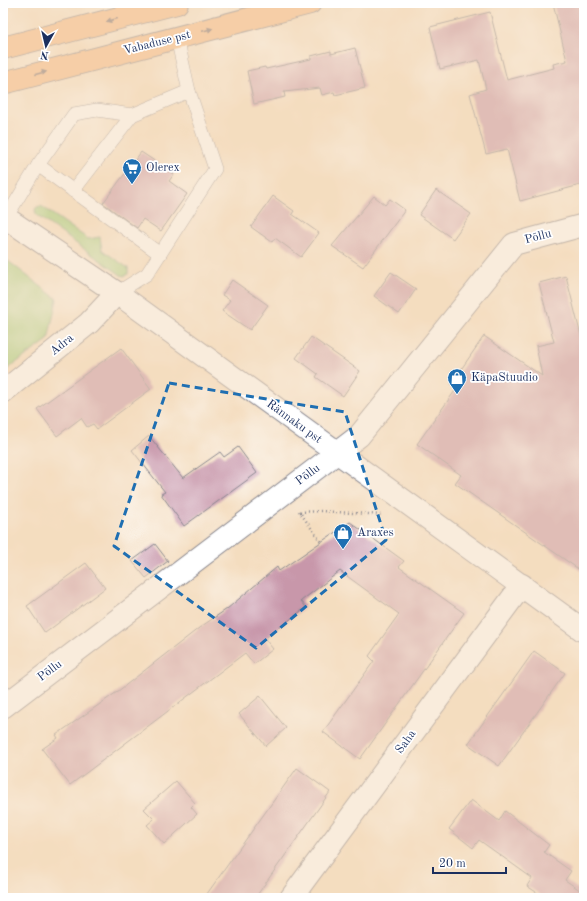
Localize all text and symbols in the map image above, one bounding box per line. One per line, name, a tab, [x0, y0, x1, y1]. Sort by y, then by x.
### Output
one-way arrow	[106, 17, 118, 23]
north arrow	[26, 26, 66, 66]
one-way arrow	[202, 27, 214, 33]
street label: Vabaduse pst	[122, 29, 192, 57]
text: N	[39, 48, 50, 60]
one-way arrow	[35, 70, 47, 76]
supermarket icon: Olerex	[121, 157, 143, 185]
place label: Olerex	[146, 162, 180, 174]
street label: Põllu	[523, 228, 553, 246]
street label: Adra	[48, 332, 76, 358]
shop icon: KäpaStuudio	[446, 367, 468, 395]
place label: KäpaStuudio	[471, 372, 538, 384]
street label: Rännaku pst	[264, 398, 324, 446]
street label: Põllu	[294, 462, 323, 488]
shop icon: Araxes	[332, 522, 354, 550]
place label: Araxes	[357, 527, 394, 539]
street label: Põllu	[36, 658, 65, 684]
street label: Saha	[394, 728, 418, 756]
scale bar	[433, 849, 506, 875]
text: 20 m	[439, 858, 466, 870]

